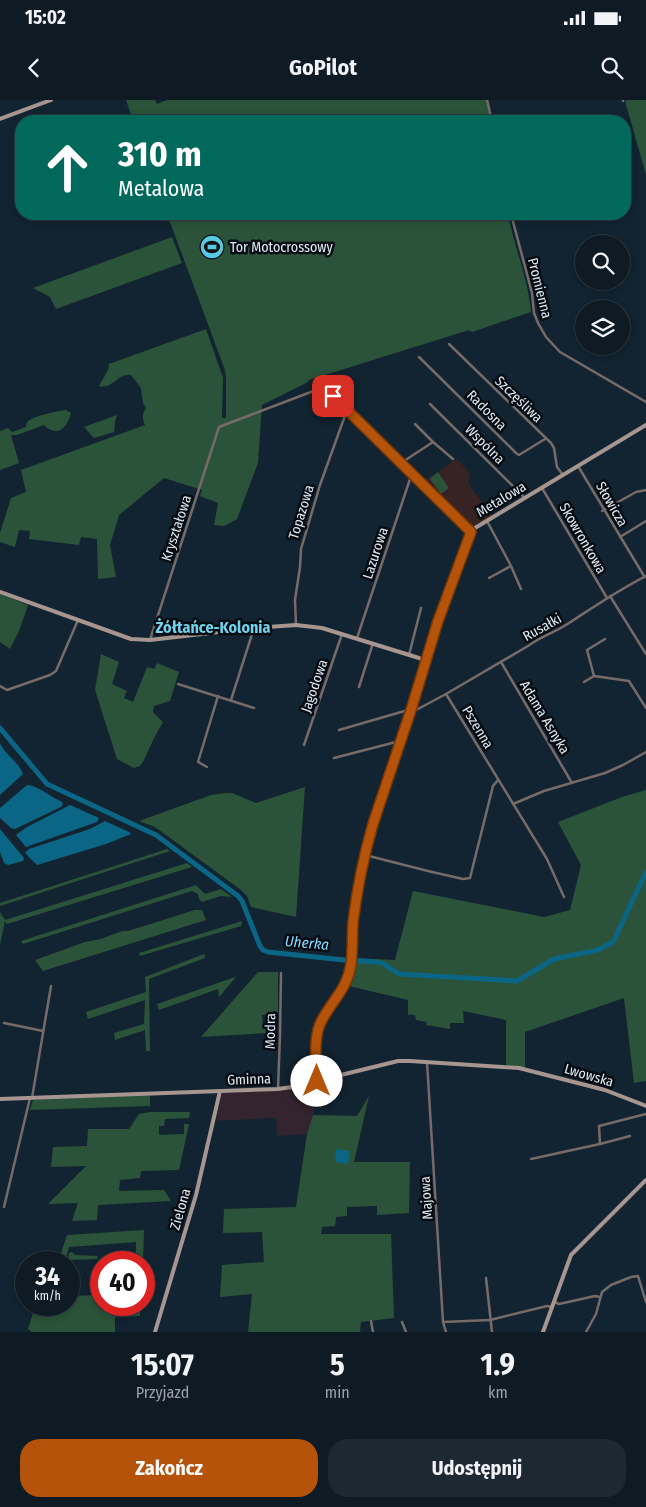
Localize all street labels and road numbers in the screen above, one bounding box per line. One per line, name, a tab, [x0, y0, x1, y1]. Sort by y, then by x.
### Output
street label: Promienna	[524, 256, 555, 320]
street label: Szczęśliwa	[491, 373, 546, 426]
street label: Radosna	[463, 387, 510, 434]
street label: Wspólna	[461, 421, 508, 468]
street label: Metalowa	[473, 478, 529, 521]
street label: Słowicza	[592, 479, 631, 530]
street label: Topazowa	[285, 483, 318, 541]
street label: Kryształowa	[158, 493, 195, 563]
street label: Skowronkowa	[556, 500, 610, 577]
street label: Lazurowa	[359, 525, 392, 581]
street label: Rusałki	[520, 610, 565, 645]
street label: Jagodowa	[297, 657, 332, 715]
street label: Adama Asnyka	[516, 677, 573, 757]
street label: Pszenna	[458, 703, 497, 752]
street label: Modra	[262, 1013, 279, 1049]
street label: Lwowska	[562, 1060, 616, 1091]
street label: Gminna	[227, 1070, 271, 1089]
street label: Majowa	[416, 1176, 436, 1220]
street label: Zielona	[166, 1186, 195, 1232]

